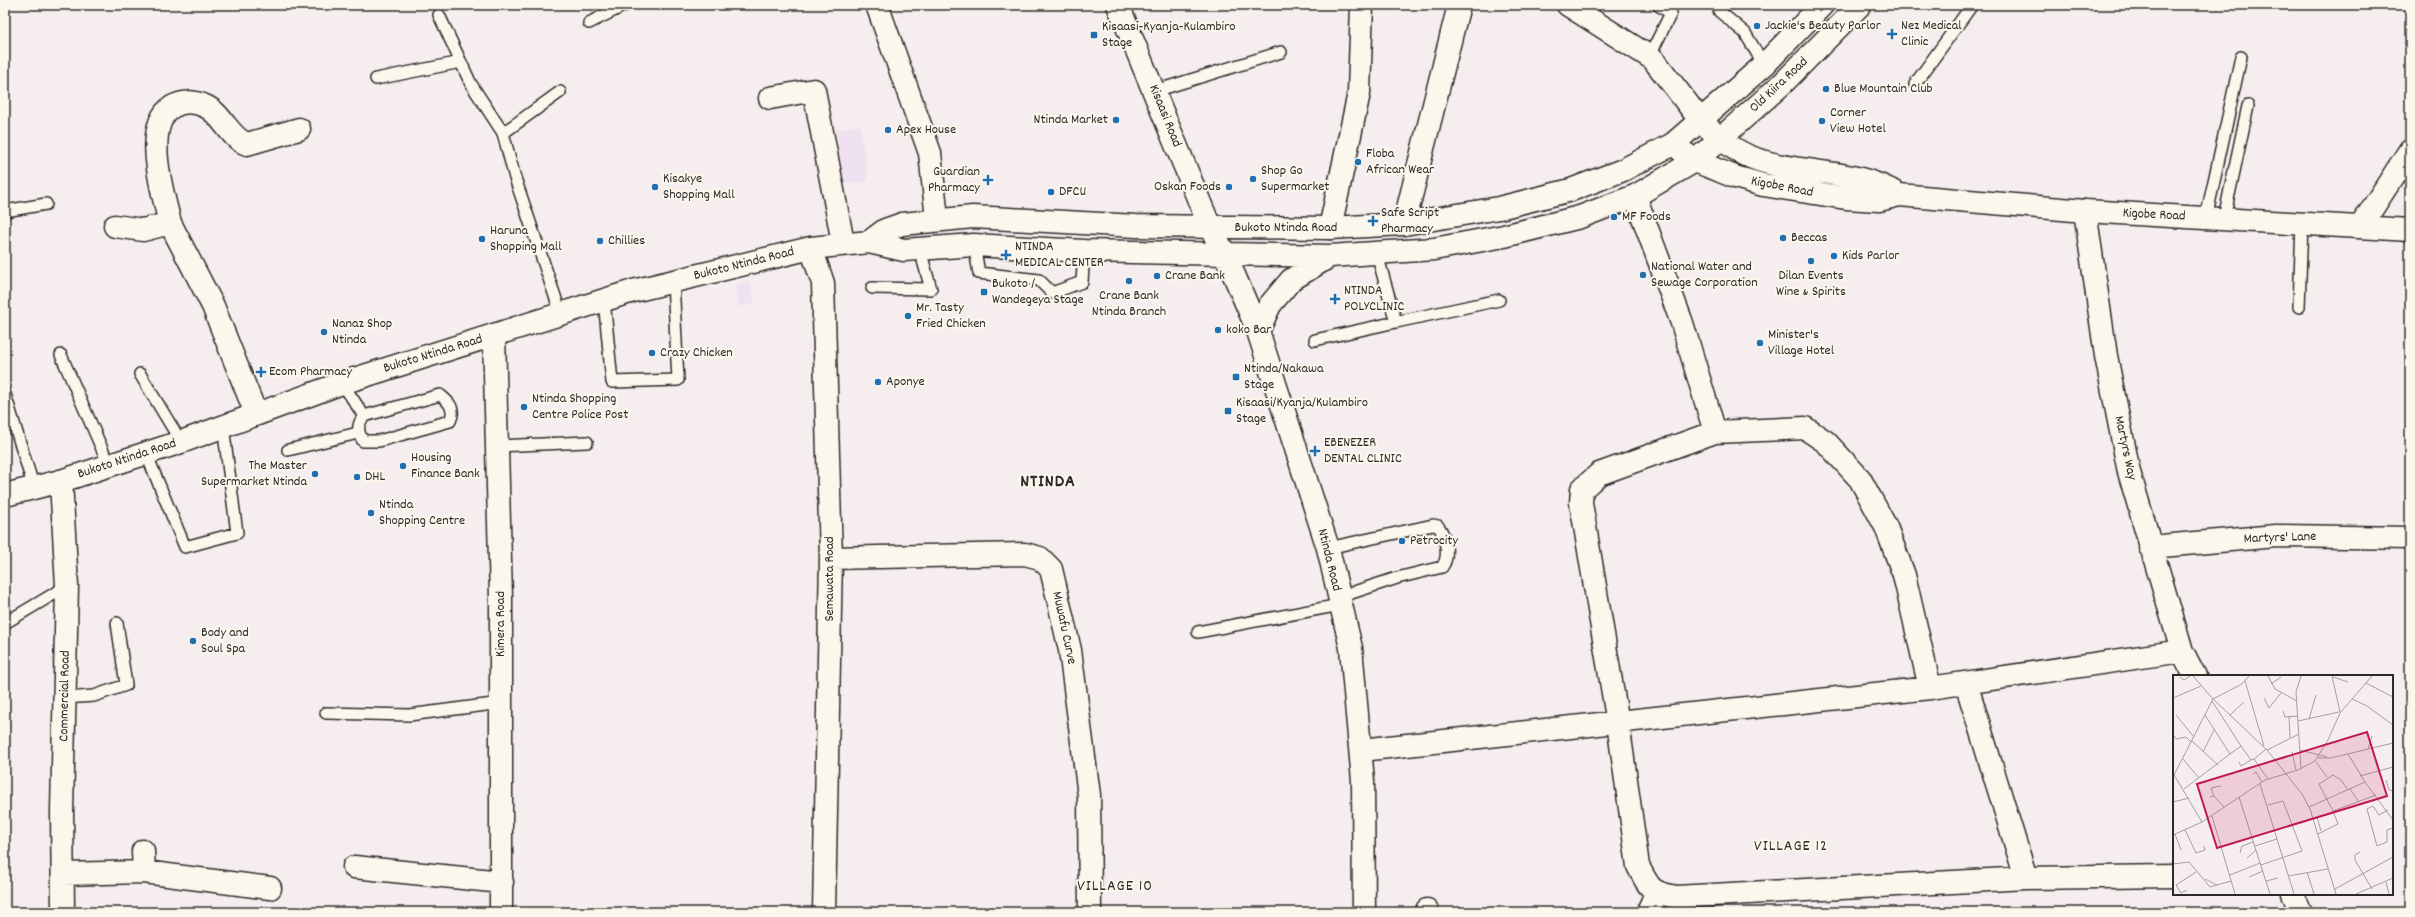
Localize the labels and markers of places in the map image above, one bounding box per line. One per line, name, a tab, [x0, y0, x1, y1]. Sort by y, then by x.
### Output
place label: Jackie's Beauty Parlor	[1765, 16, 1882, 36]
place label: Nez Medical Clinic	[1901, 16, 1962, 52]
place label: Kisaasi-Kyanja-Kulambiro Stage	[1102, 17, 1236, 53]
marker: Jackie's Beauty Parlor	[1752, 21, 1762, 31]
marker: Nez Medical Clinic	[1886, 28, 1898, 40]
marker: Kisaasi-Kyanja-Kulambiro Stage	[1089, 30, 1099, 40]
place label: Blue Mountain Club	[1834, 79, 1933, 99]
marker: Blue Mountain Club	[1821, 84, 1831, 94]
place label: Corner View Hotel	[1830, 103, 1886, 139]
place label: Ntinda Market	[1034, 110, 1108, 130]
marker: Ntinda Market	[1111, 115, 1121, 125]
marker: Corner View Hotel	[1817, 116, 1827, 126]
place label: Apex House	[896, 120, 956, 140]
marker: Apex House	[883, 125, 893, 135]
place label: Floba African Wear	[1366, 144, 1435, 180]
marker: Floba African Wear	[1353, 157, 1363, 167]
place label: Shop Go Supermarket	[1261, 161, 1329, 197]
place label: Guardian Pharmacy	[928, 162, 980, 198]
place label: Kisakye Shopping Mall	[663, 169, 735, 205]
marker: Shop Go Supermarket	[1248, 174, 1258, 184]
marker: Guardian Pharmacy	[983, 175, 993, 185]
place label: Oskan Foods	[1154, 177, 1221, 197]
marker: Kisakye Shopping Mall	[650, 182, 660, 192]
place label: DFCU	[1059, 182, 1086, 202]
marker: Oskan Foods	[1224, 182, 1234, 192]
marker: DFCU	[1046, 187, 1056, 197]
place label: Safe Script Pharmacy	[1381, 203, 1439, 239]
place label: MF Foods	[1622, 207, 1671, 227]
marker: MF Foods	[1609, 212, 1619, 222]
marker: Safe Script Pharmacy	[1368, 216, 1378, 226]
place label: Haruna Shopping Mall	[490, 221, 562, 257]
place label: Beccas	[1791, 228, 1828, 248]
place label: Chillies	[608, 231, 645, 251]
marker: Beccas	[1778, 233, 1788, 243]
marker: Haruna Shopping Mall	[477, 234, 487, 244]
marker: Chillies	[595, 236, 605, 246]
place label: NTINDA MEDICAL CENTER	[1015, 237, 1104, 273]
place label: Kids Parlor	[1842, 246, 1900, 266]
marker: NTINDA MEDICAL CENTER	[1000, 249, 1012, 261]
marker: Kids Parlor	[1829, 251, 1839, 261]
marker: Dilan Events Wine & Spirits	[1806, 256, 1816, 266]
place label: National Water and Sewage Corporation	[1651, 257, 1758, 293]
place label: Crane Bank	[1165, 266, 1225, 286]
place label: Dilan Events Wine & Spirits	[1776, 266, 1846, 302]
marker: National Water and Sewage Corporation	[1638, 270, 1648, 280]
marker: Crane Bank	[1152, 271, 1162, 281]
place label: Bukoto / Wandegeya Stage	[992, 274, 1084, 310]
marker: Crane Bank Ntinda Branch	[1124, 276, 1134, 286]
place label: NTINDA POLYCLINIC	[1344, 281, 1404, 317]
place label: Crane Bank Ntinda Branch	[1092, 286, 1166, 322]
marker: Bukoto / Wandegeya Stage	[979, 287, 989, 297]
marker: NTINDA POLYCLINIC	[1329, 293, 1341, 305]
place label: Mr. Tasty Fried Chicken	[916, 298, 986, 334]
marker: Mr. Tasty Fried Chicken	[903, 311, 913, 321]
place label: Nanaz Shop Ntinda	[332, 314, 392, 350]
place label: koko Bar	[1226, 320, 1272, 340]
marker: koko Bar	[1213, 325, 1223, 335]
place label: Minister's Village Hotel	[1768, 325, 1835, 361]
marker: Nanaz Shop Ntinda	[319, 327, 329, 337]
marker: Minister's Village Hotel	[1755, 338, 1765, 348]
place label: Crazy Chicken	[660, 343, 733, 363]
marker: Crazy Chicken	[647, 348, 657, 358]
place label: Ntinda/Nakawa Stage	[1244, 359, 1324, 395]
place label: Ecom Pharmacy	[269, 362, 352, 382]
marker: Ecom Pharmacy	[256, 367, 266, 377]
place label: Aponye	[886, 372, 925, 392]
marker: Ntinda/Nakawa Stage	[1231, 372, 1241, 382]
marker: Aponye	[873, 377, 883, 387]
place label: Ntinda Shopping Centre Police Post	[532, 389, 628, 425]
place label: Kisaasi/Kyanja/Kulambiro Stage	[1236, 393, 1368, 429]
marker: Ntinda Shopping Centre Police Post	[519, 402, 529, 412]
marker: Kisaasi/Kyanja/Kulambiro Stage	[1223, 406, 1233, 416]
place label: EBENEZER DENTAL CLINIC	[1324, 433, 1402, 469]
marker: EBENEZER DENTAL CLINIC	[1309, 445, 1321, 457]
place label: Housing Finance Bank	[411, 448, 480, 484]
place label: The Master Supermarket Ntinda	[201, 456, 308, 492]
marker: Housing Finance Bank	[398, 461, 408, 471]
place label: DHL	[365, 467, 385, 487]
marker: The Master Supermarket Ntinda	[310, 469, 320, 479]
marker: DHL	[352, 472, 362, 482]
place label: Ntinda Shopping Centre	[379, 495, 465, 531]
marker: Ntinda Shopping Centre	[366, 508, 376, 518]
place label: Petrocity	[1410, 531, 1458, 551]
marker: Petrocity	[1397, 536, 1407, 546]
place label: Body and Soul Spa	[201, 623, 249, 659]
marker: Body and Soul Spa	[188, 636, 198, 646]

